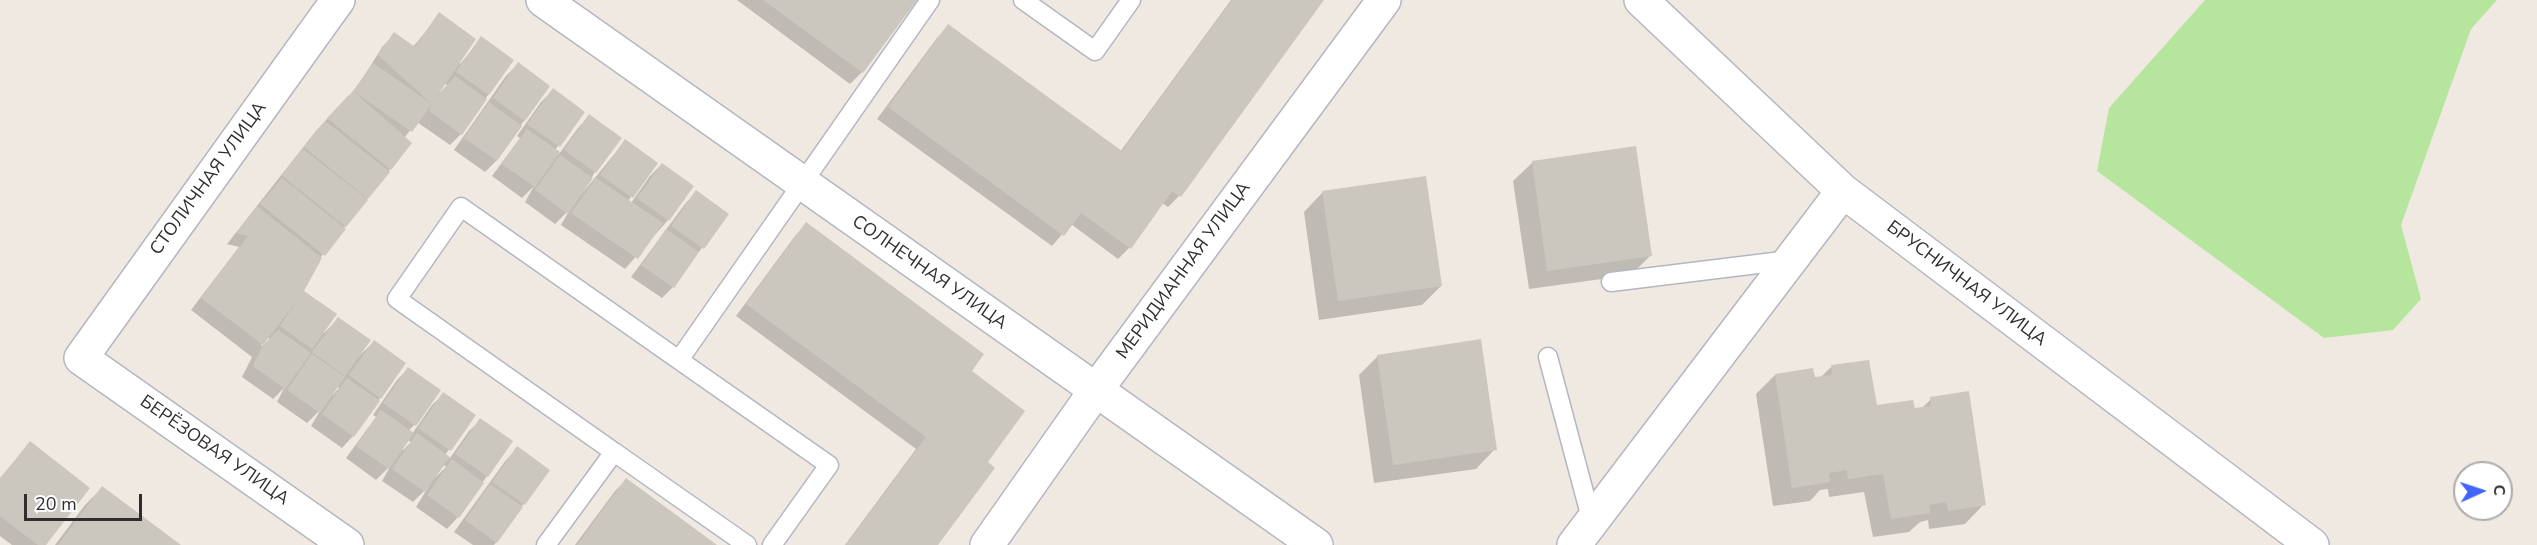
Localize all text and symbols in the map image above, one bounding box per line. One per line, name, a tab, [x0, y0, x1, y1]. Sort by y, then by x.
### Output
street label: СТОЛИЧНАЯ УЛИЦА	[146, 98, 272, 260]
street label: МЕРИДИАННАЯ УЛИЦА	[1112, 178, 1256, 364]
street label: СОЛНЕЧНАЯ УЛИЦА	[847, 211, 1011, 335]
street label: БРУСНИЧНАЯ УЛИЦА	[1882, 217, 2050, 351]
street label: БЕРЁЗОВАЯ УЛИЦА	[135, 391, 293, 511]
north arrow	[2453, 461, 2513, 521]
scale bar	[27, 482, 146, 520]
text: С	[2488, 484, 2510, 496]
text: 20 m	[35, 492, 77, 516]

